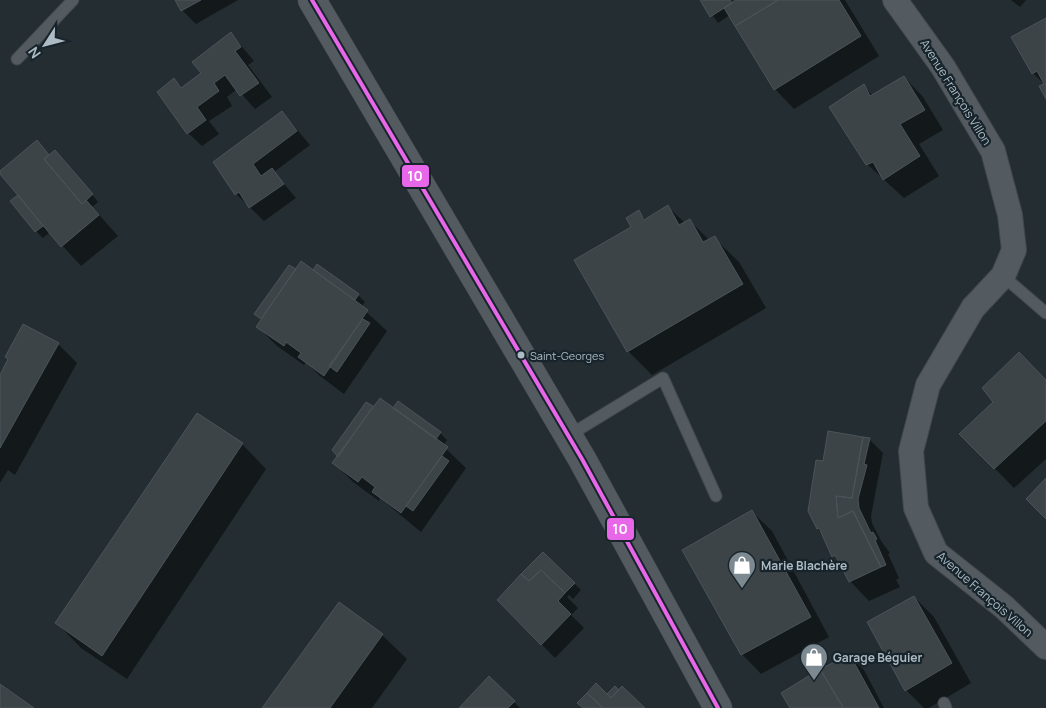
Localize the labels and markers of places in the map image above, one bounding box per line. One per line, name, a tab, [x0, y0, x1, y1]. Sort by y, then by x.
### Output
place label: Saint-Georges	[530, 348, 604, 363]
marker: Saint-Georges	[516, 350, 526, 360]
shop icon: Marie Blachère	[727, 550, 757, 589]
place label: Marie Blachère	[761, 557, 847, 574]
shop icon: Garage Béguier	[799, 642, 829, 681]
place label: Garage Béguier	[833, 649, 923, 666]

